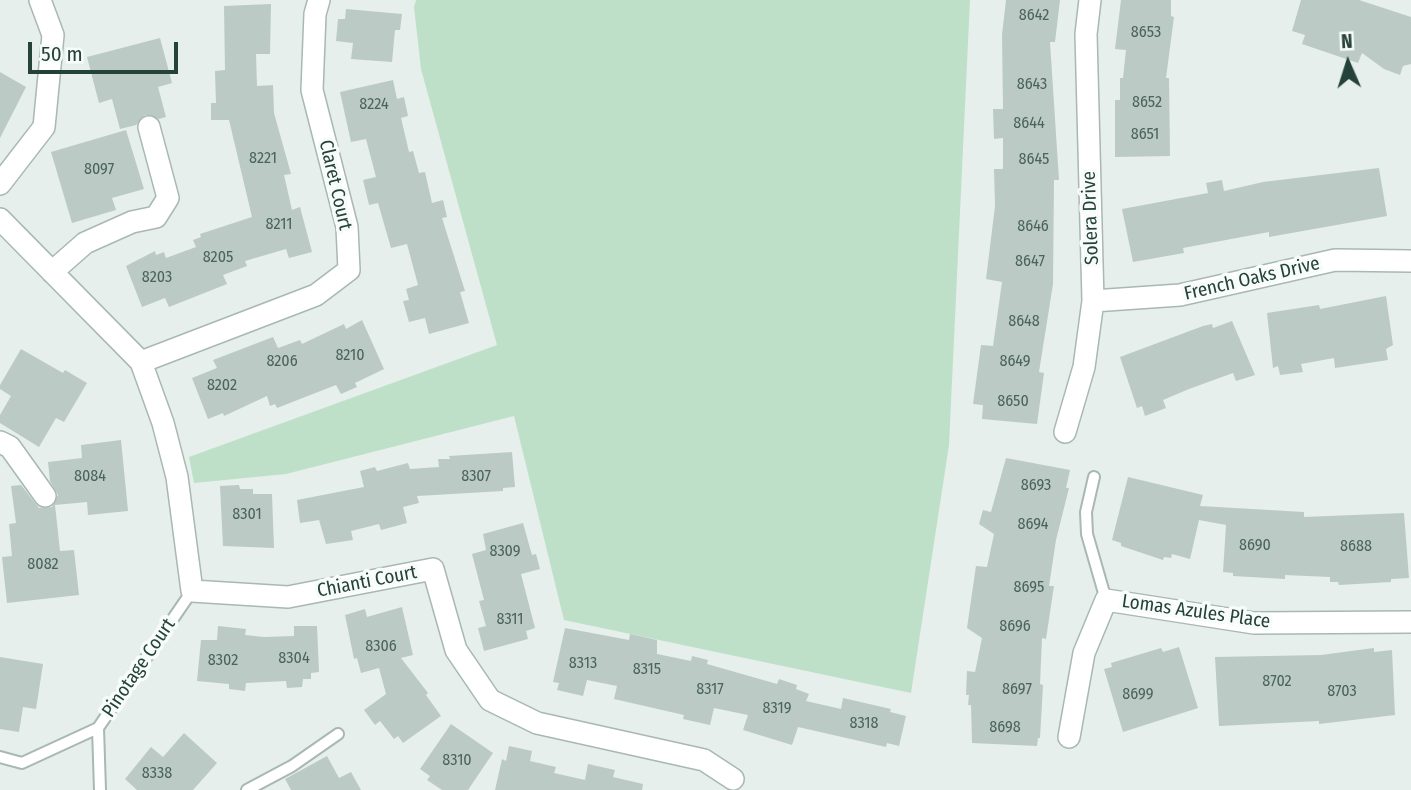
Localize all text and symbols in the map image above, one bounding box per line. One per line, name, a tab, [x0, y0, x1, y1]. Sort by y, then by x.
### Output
house number: 8642	[1019, 6, 1049, 26]
house number: 8653	[1131, 23, 1161, 43]
scale bar	[32, 28, 182, 72]
north arrow	[1313, 28, 1383, 98]
text: N	[1341, 30, 1353, 53]
text: 50 m	[41, 41, 83, 67]
house number: 8643	[1017, 75, 1047, 95]
house number: 8652	[1132, 93, 1162, 113]
house number: 8224	[359, 95, 389, 115]
house number: 8644	[1013, 114, 1045, 134]
house number: 8651	[1131, 125, 1159, 145]
street label: Claret Court	[314, 138, 356, 232]
house number: 8221	[249, 149, 277, 169]
house number: 8645	[1019, 150, 1049, 170]
house number: 8097	[84, 160, 114, 180]
street label: Solera Drive	[1078, 171, 1104, 265]
house number: 8211	[266, 215, 292, 235]
house number: 8646	[1017, 217, 1049, 237]
house number: 8205	[203, 248, 233, 268]
house number: 8647	[1015, 252, 1045, 272]
street label: French Oaks Drive	[1182, 252, 1322, 306]
house number: 8203	[142, 268, 172, 288]
house number: 8648	[1008, 312, 1040, 332]
house number: 8210	[335, 346, 365, 366]
house number: 8206	[266, 352, 298, 372]
house number: 8649	[999, 352, 1031, 372]
house number: 8202	[207, 376, 237, 396]
house number: 8650	[997, 392, 1029, 412]
house number: 8084	[74, 467, 106, 487]
house number: 8307	[461, 467, 491, 487]
house number: 8693	[1021, 476, 1051, 496]
house number: 8301	[232, 505, 262, 525]
house number: 8694	[1017, 515, 1049, 535]
house number: 8690	[1239, 536, 1271, 556]
house number: 8688	[1340, 537, 1372, 557]
house number: 8309	[489, 542, 521, 562]
house number: 8082	[27, 555, 59, 575]
street label: Chianti Court	[315, 561, 419, 603]
house number: 8695	[1014, 578, 1044, 598]
street label: Lomas Azules Place	[1120, 590, 1272, 634]
house number: 8311	[496, 610, 524, 630]
street label: Pinotage Court	[98, 614, 180, 722]
house number: 8696	[999, 617, 1031, 637]
house number: 8306	[365, 637, 397, 657]
house number: 8304	[278, 649, 310, 669]
house number: 8302	[208, 651, 238, 671]
house number: 8313	[569, 654, 597, 674]
house number: 8315	[633, 660, 661, 680]
house number: 8702	[1262, 672, 1292, 692]
house number: 8317	[696, 680, 724, 700]
house number: 8697	[1002, 680, 1032, 700]
house number: 8703	[1327, 682, 1357, 702]
house number: 8699	[1122, 685, 1154, 705]
house number: 8319	[763, 699, 791, 719]
house number: 8318	[849, 714, 879, 734]
house number: 8698	[989, 718, 1021, 738]
house number: 8310	[442, 751, 472, 771]
house number: 8338	[142, 764, 172, 784]

